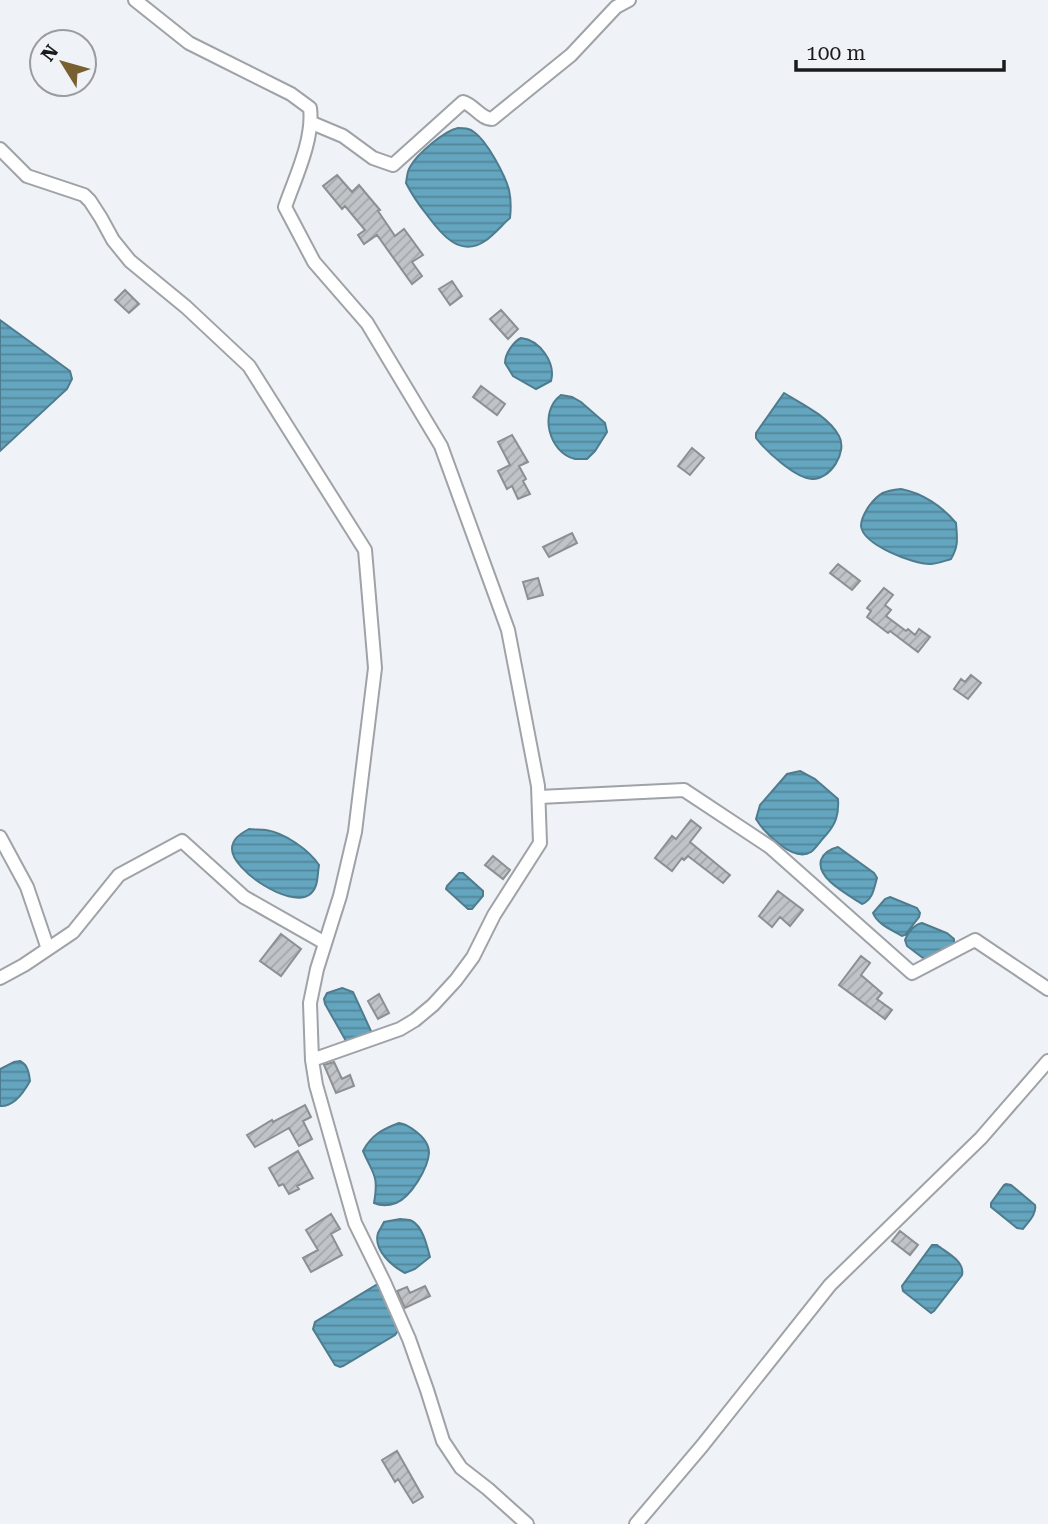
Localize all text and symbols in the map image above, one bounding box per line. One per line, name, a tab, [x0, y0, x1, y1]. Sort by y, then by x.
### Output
north arrow	[28, 28, 98, 98]
scale bar	[796, 28, 1004, 72]
text: N	[36, 40, 64, 66]
text: 100 m	[806, 41, 866, 65]

